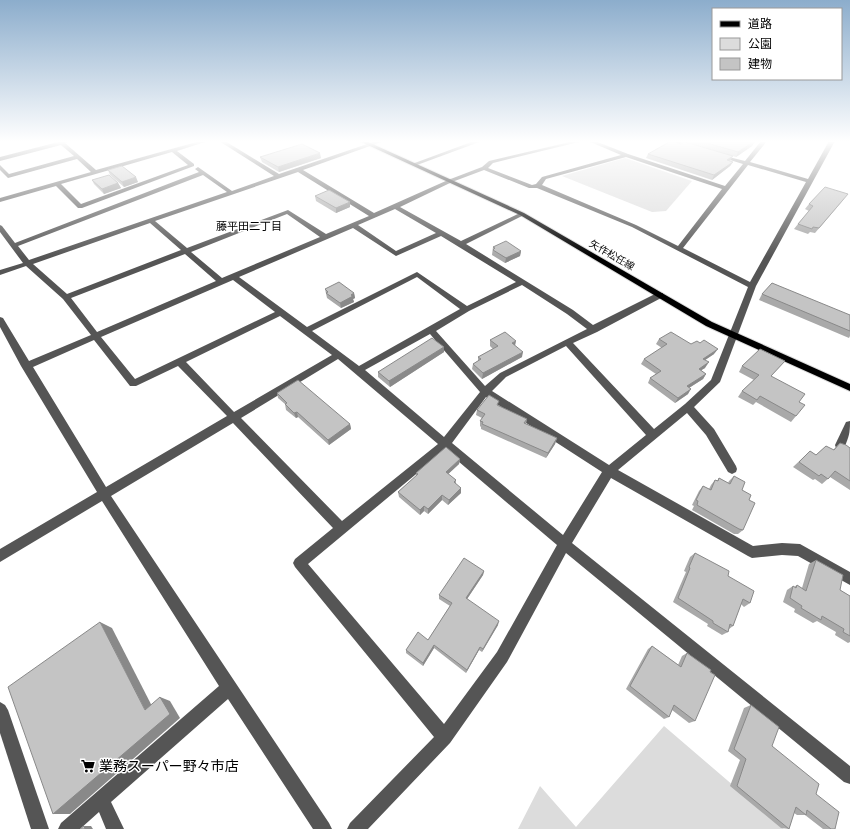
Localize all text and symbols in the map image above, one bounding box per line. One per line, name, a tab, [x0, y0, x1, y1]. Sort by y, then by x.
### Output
legend	[712, 8, 842, 80]
text: 道路	[748, 16, 772, 31]
text: 公園	[748, 36, 772, 51]
text: 建物	[748, 56, 772, 71]
district label: 藤平田二丁目	[216, 219, 282, 233]
street label: 矢作松任線	[587, 237, 637, 273]
place label: 業務スーパー野々市店	[99, 757, 239, 775]
supermarket icon: 業務スーパー野々市店	[80, 758, 96, 774]

